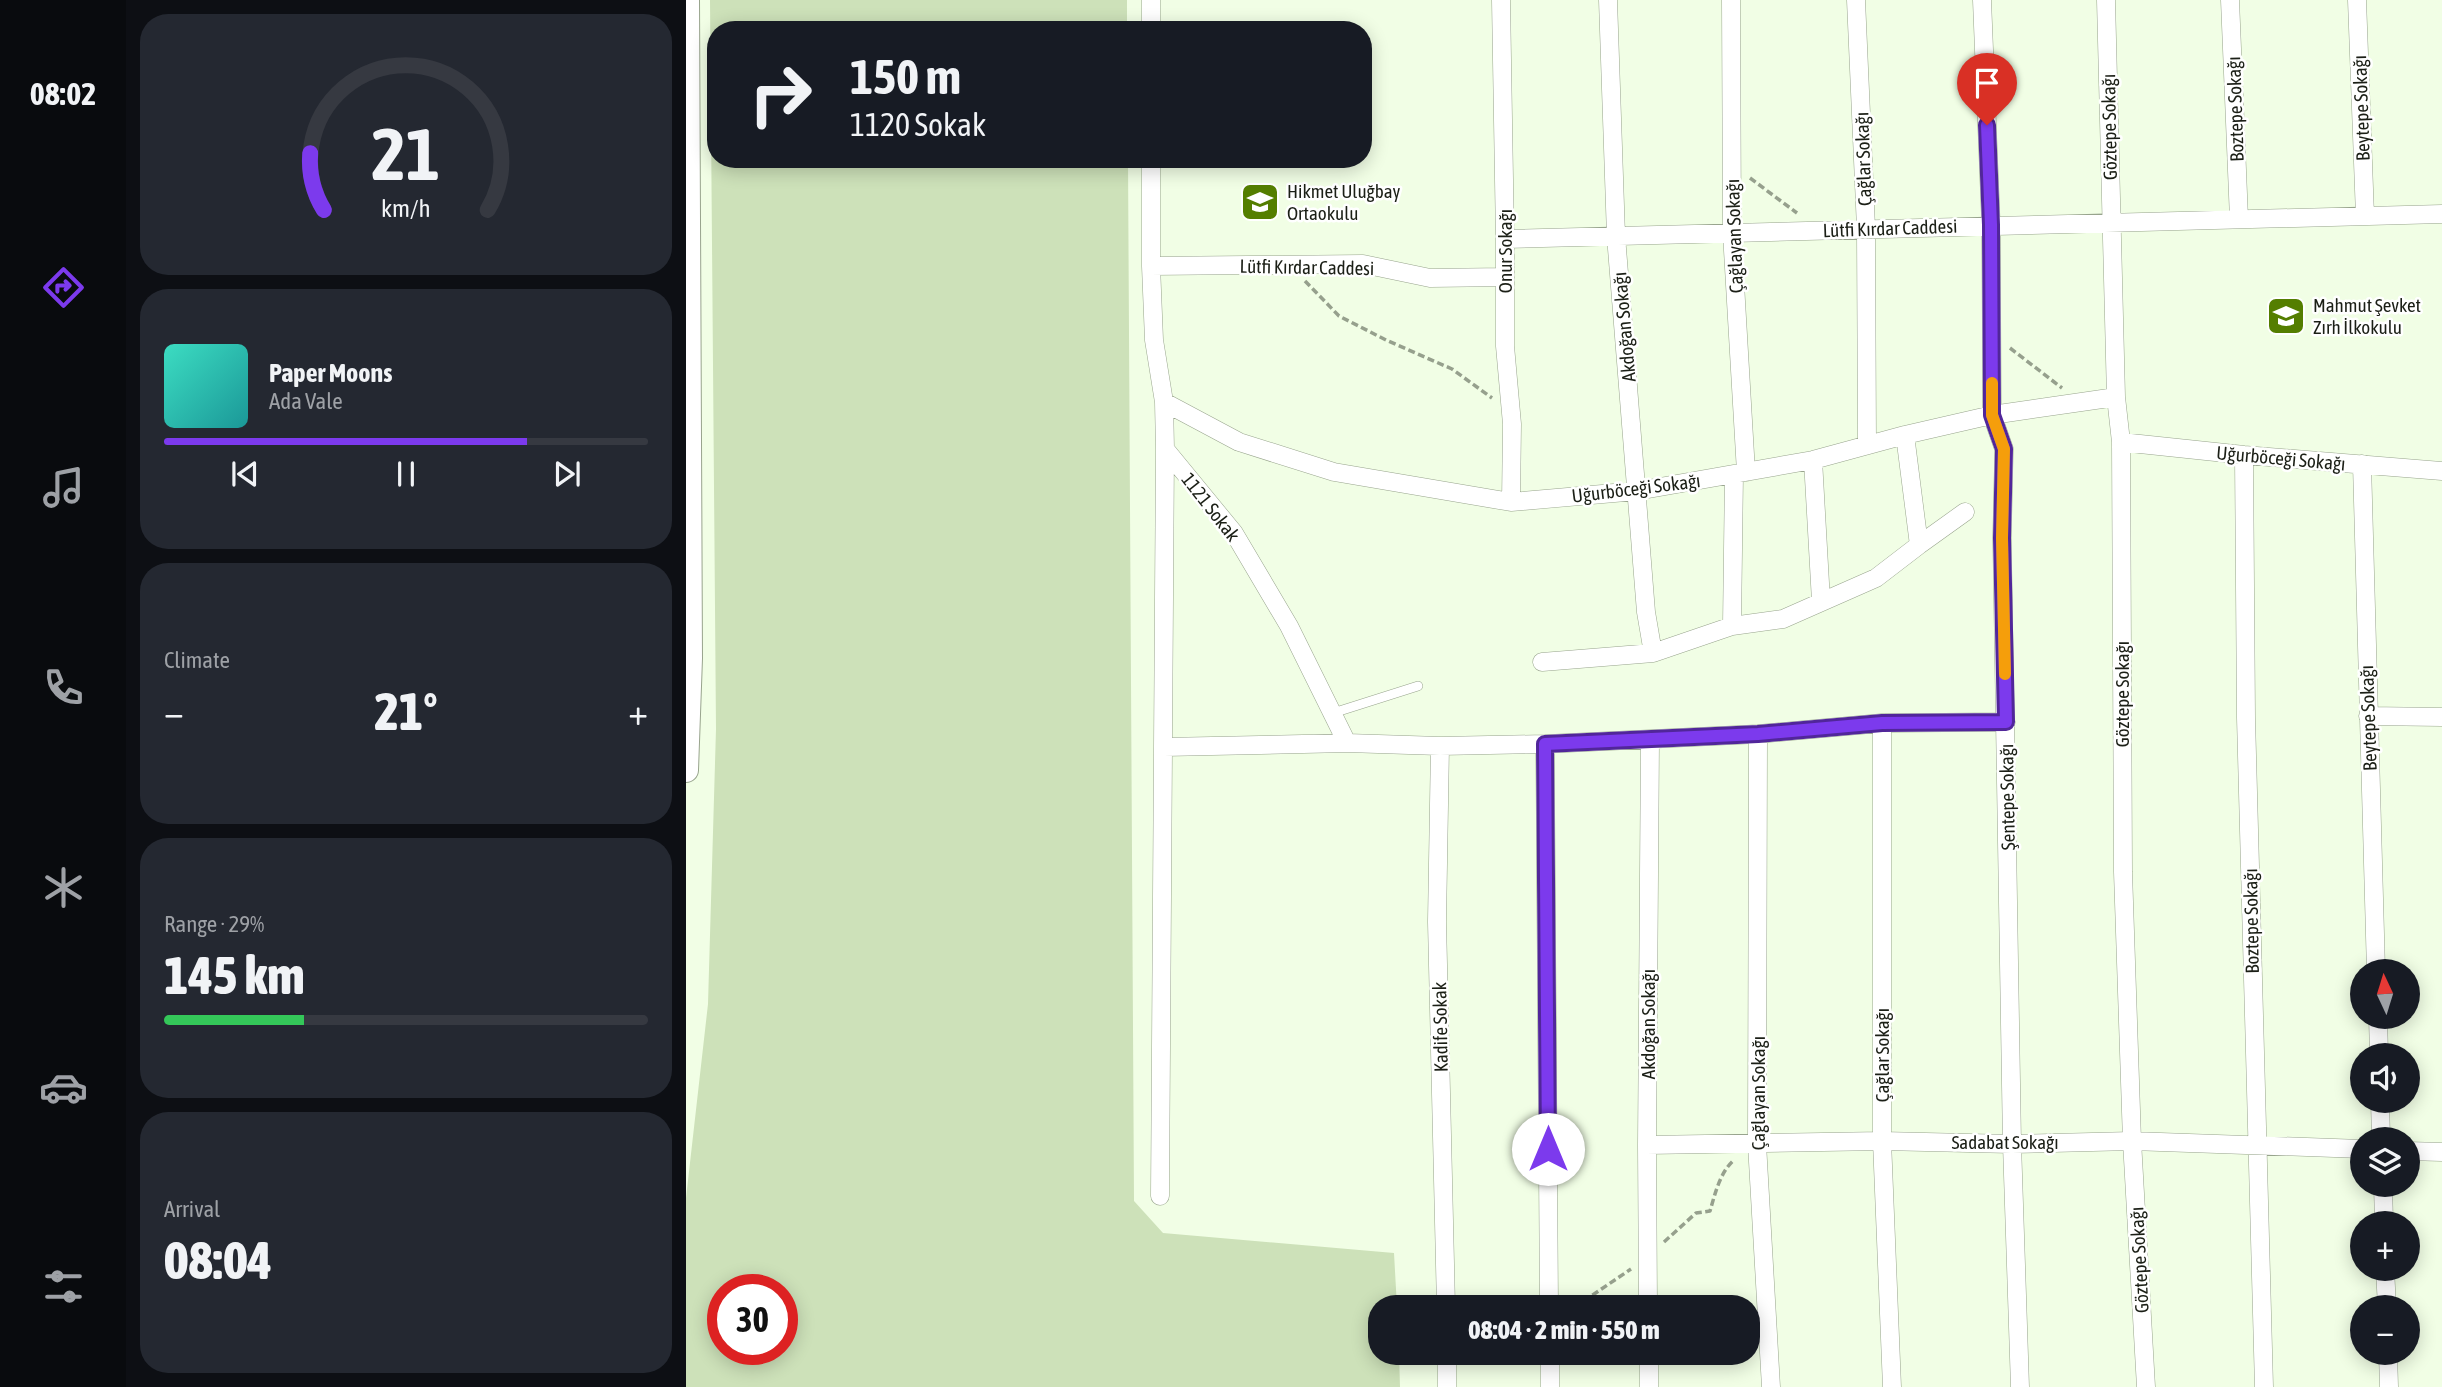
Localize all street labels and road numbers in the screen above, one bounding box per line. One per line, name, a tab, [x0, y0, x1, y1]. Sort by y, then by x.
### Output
street label: Beytepe Sokağı	[2348, 55, 2374, 161]
street label: Boztepe Sokağı	[2222, 56, 2248, 162]
street label: Göztepe Sokağı	[2097, 74, 2121, 180]
street label: Çağlar Sokağı	[1850, 112, 1876, 206]
street label: Çağlayan Sokağı	[1721, 178, 1747, 294]
street label: Onur Sokağı	[1494, 209, 1516, 293]
street label: Lütfi Kırdar Caddesi	[1822, 215, 1958, 241]
street label: Lütfi Kırdar Caddesi	[1239, 255, 1375, 279]
street label: Akdoğan Sokağı	[1608, 271, 1640, 383]
street label: Uğurböceği Sokağı	[2216, 441, 2346, 475]
street label: 1121 Sokak	[1177, 468, 1245, 546]
street label: Uğurböceği Sokağı	[1570, 469, 1702, 507]
street label: Göztepe Sokağı	[2111, 641, 2133, 747]
street label: Beytepe Sokağı	[2355, 665, 2381, 771]
street label: Şentepe Sokağı	[1995, 744, 2019, 850]
street label: Boztepe Sokağı	[2239, 868, 2263, 974]
street label: Akdoğan Sokağı	[1637, 969, 1659, 1079]
street label: Kadife Sokak	[1428, 981, 1452, 1072]
street label: Çağlar Sokağı	[1871, 1008, 1893, 1102]
street label: Çağlayan Sokağı	[1747, 1036, 1769, 1150]
street label: Sadabat Sokağı	[1951, 1131, 2059, 1153]
street label: Göztepe Sokağı	[2125, 1206, 2153, 1314]

